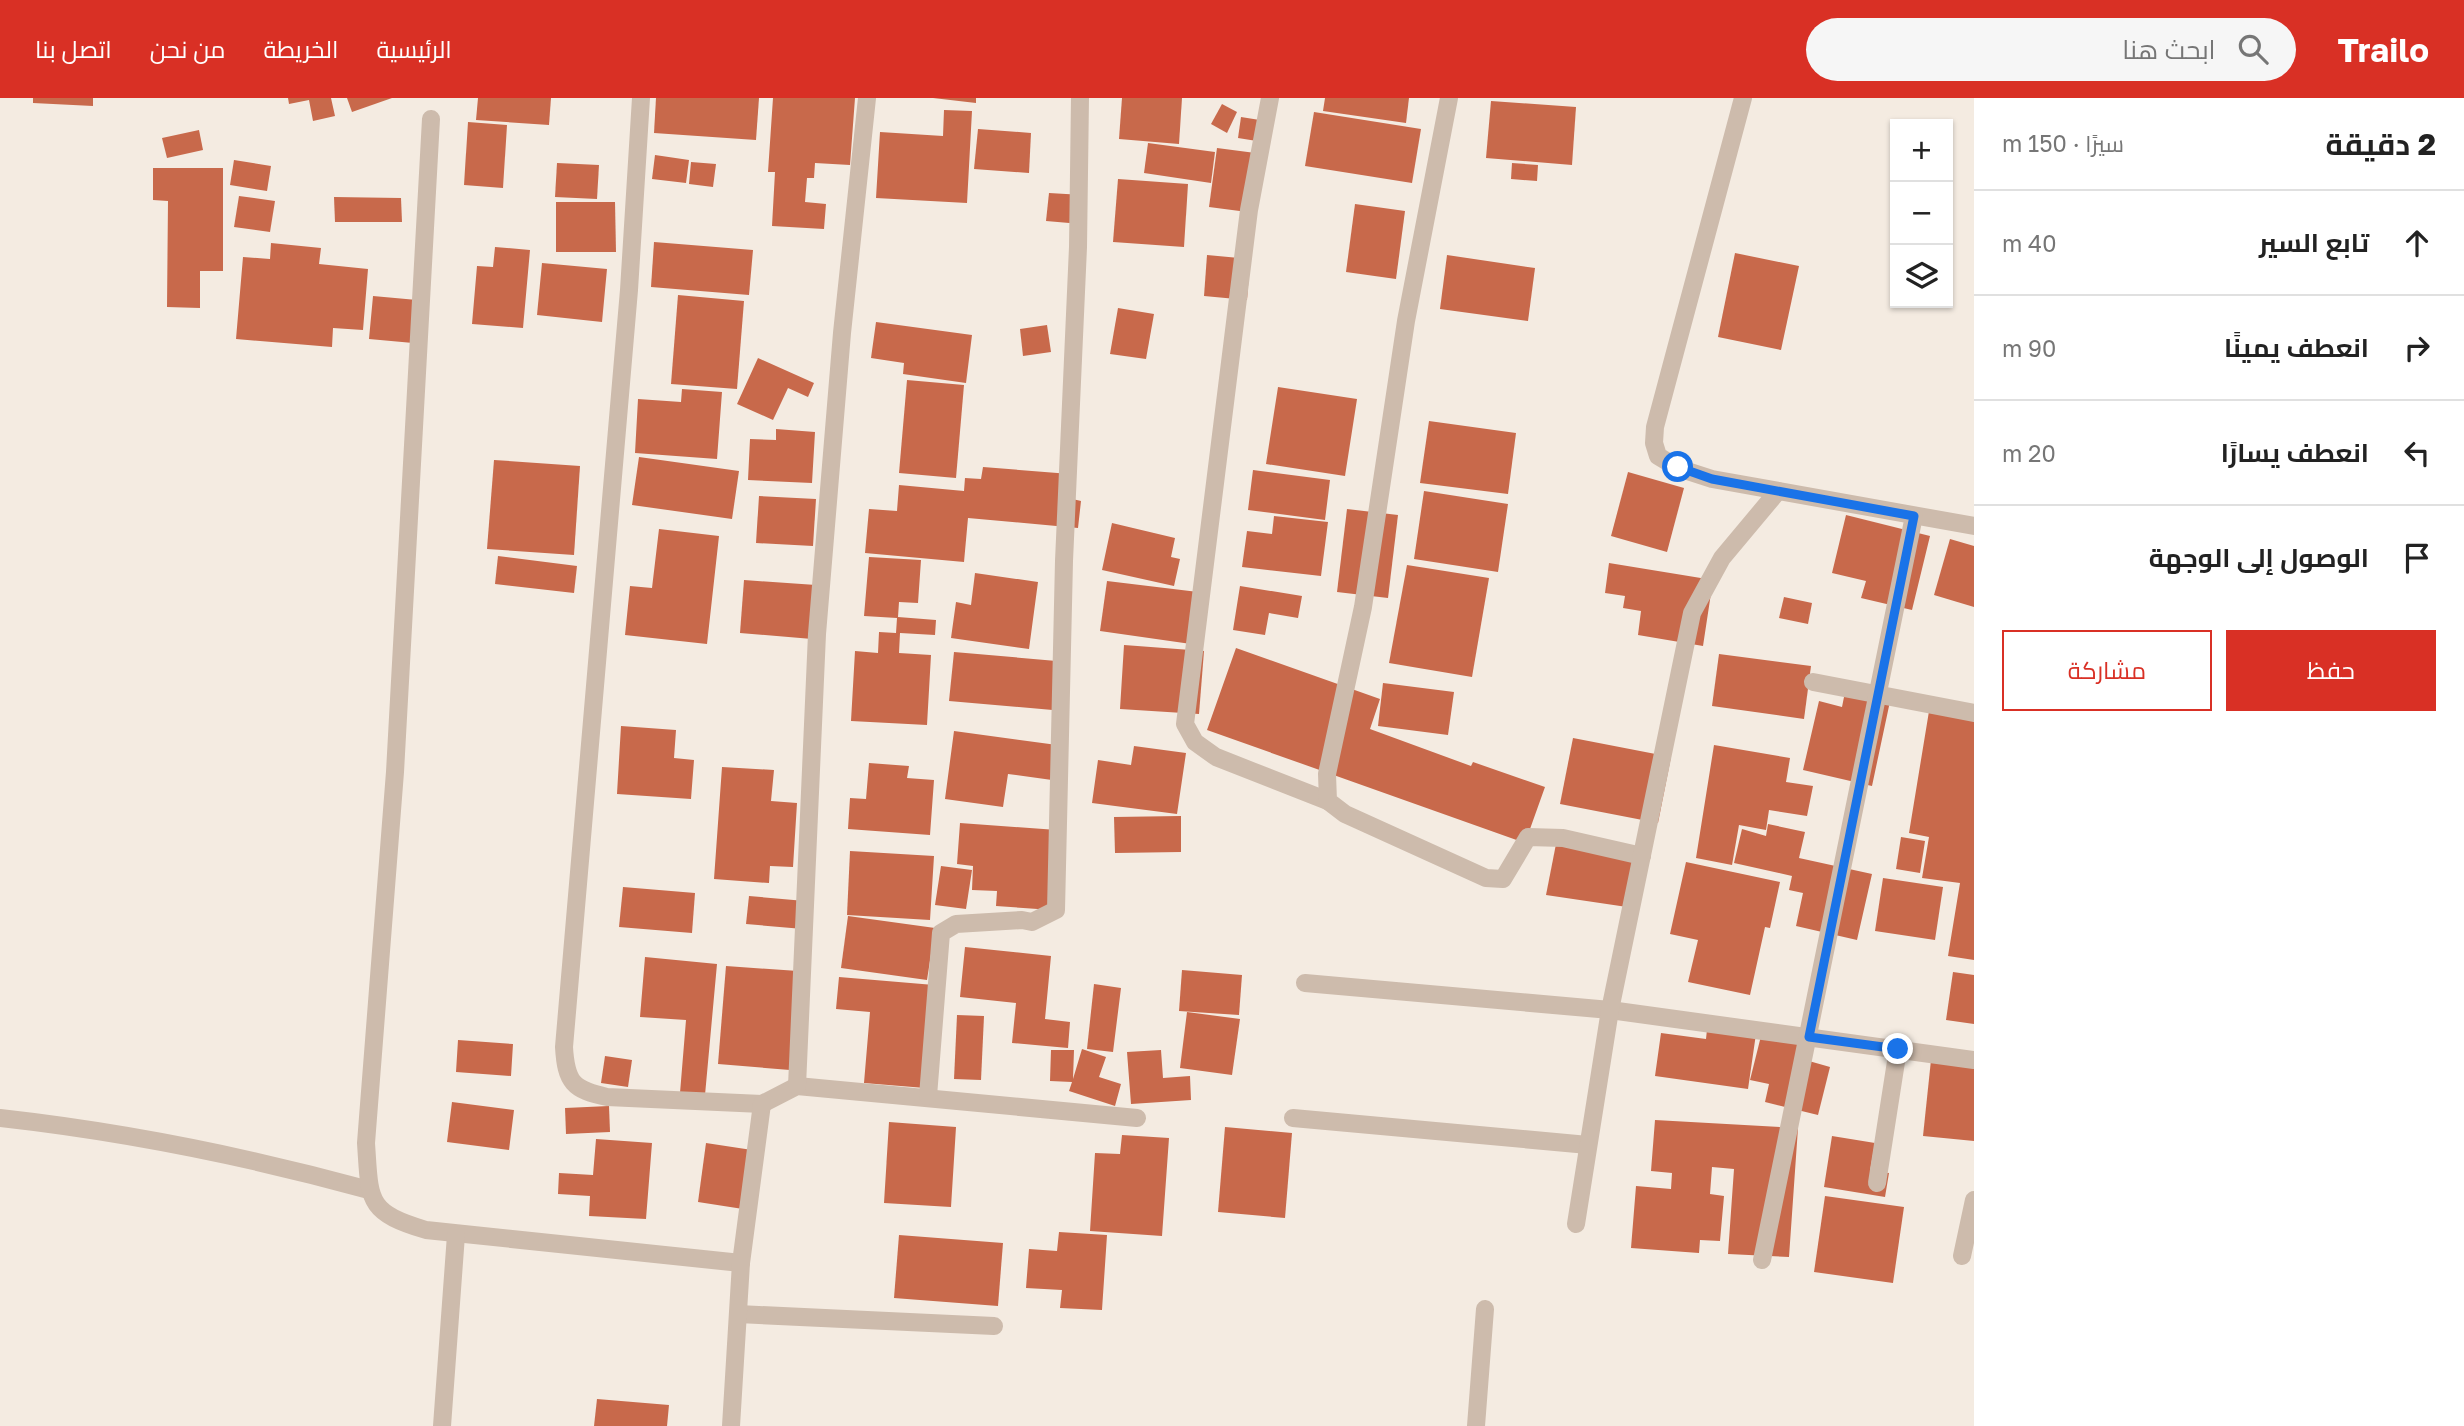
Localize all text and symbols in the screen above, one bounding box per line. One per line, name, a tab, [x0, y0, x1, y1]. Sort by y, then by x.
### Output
search box	[1806, 18, 2296, 81]
icon: search	[2234, 30, 2272, 68]
text: Trailo	[2338, 30, 2429, 69]
text: اتصل بنا	[35, 34, 112, 63]
text: من نحن	[150, 34, 226, 63]
text: الخريطة	[264, 34, 338, 63]
text: الرئيسية	[376, 34, 452, 63]
text: ابحث هنا	[2122, 34, 2216, 65]
map controls	[1890, 119, 1953, 308]
button: +	[1890, 119, 1953, 182]
text: 2 دقيقة	[2325, 126, 2436, 162]
text: سيرًا · 150 m	[2002, 129, 2124, 157]
button: −	[1890, 182, 1953, 245]
icon: ahead	[2398, 224, 2436, 262]
text: تابع السير	[2259, 227, 2369, 258]
text: 40 m	[2002, 229, 2056, 257]
button: layers	[1890, 245, 1953, 308]
icon: right	[2398, 329, 2436, 367]
text: انعطف يمينًا	[2224, 332, 2369, 363]
text: 90 m	[2002, 334, 2056, 362]
icon: left	[2398, 434, 2436, 472]
text: انعطف يسارًا	[2221, 437, 2369, 468]
text: 20 m	[2002, 439, 2056, 467]
route start	[1662, 451, 1693, 482]
icon: arrive	[2398, 539, 2436, 577]
text: الوصول إلى الوجهة	[2149, 542, 2369, 573]
button: مشاركة	[2002, 630, 2212, 711]
button: حفظ	[2226, 630, 2436, 711]
route end	[1882, 1033, 1913, 1064]

